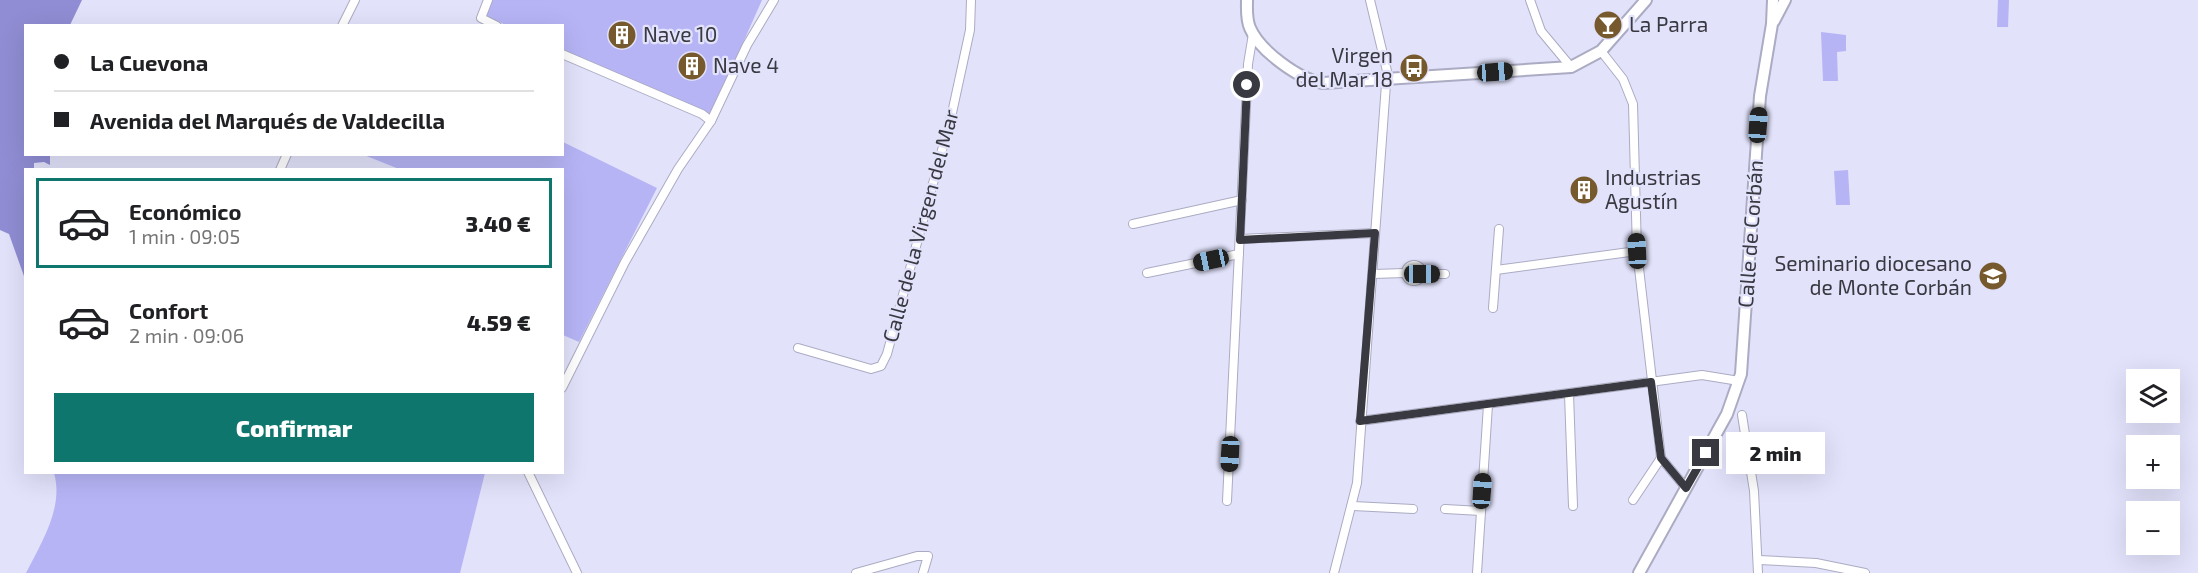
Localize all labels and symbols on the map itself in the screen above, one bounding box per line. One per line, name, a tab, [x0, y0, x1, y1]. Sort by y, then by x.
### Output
bar icon: La Parra	[1592, 9, 1624, 41]
place label: La Parra	[1629, 11, 1708, 36]
building icon: Nave 10	[606, 19, 638, 51]
place label: Nave 10	[643, 21, 717, 46]
place label: Virgen del Mar 18	[1296, 42, 1393, 91]
building icon: Nave 4	[676, 50, 708, 82]
place label: Nave 4	[713, 52, 779, 77]
bus stop icon: Virgen del Mar 18	[1398, 52, 1430, 84]
car	[1476, 62, 1514, 82]
route start	[1233, 71, 1260, 98]
street label: Calle de la Virgen del Mar	[876, 106, 963, 345]
car	[1748, 106, 1768, 144]
street label: Calle de Corbán	[1732, 159, 1767, 309]
place label: Industrias Agustín	[1605, 164, 1701, 213]
building icon: Industrias Agustín	[1568, 174, 1600, 206]
car	[1627, 233, 1647, 269]
car	[1192, 247, 1230, 273]
place label: Seminario diocesano de Monte Corbán	[1774, 250, 1972, 299]
school or university icon: Seminario diocesano de Monte Corbán	[1977, 260, 2009, 292]
car	[1404, 265, 1440, 283]
callout: 2 min	[1727, 432, 1826, 474]
car	[1220, 436, 1240, 472]
route end	[1692, 439, 1719, 466]
car	[1472, 472, 1492, 510]

